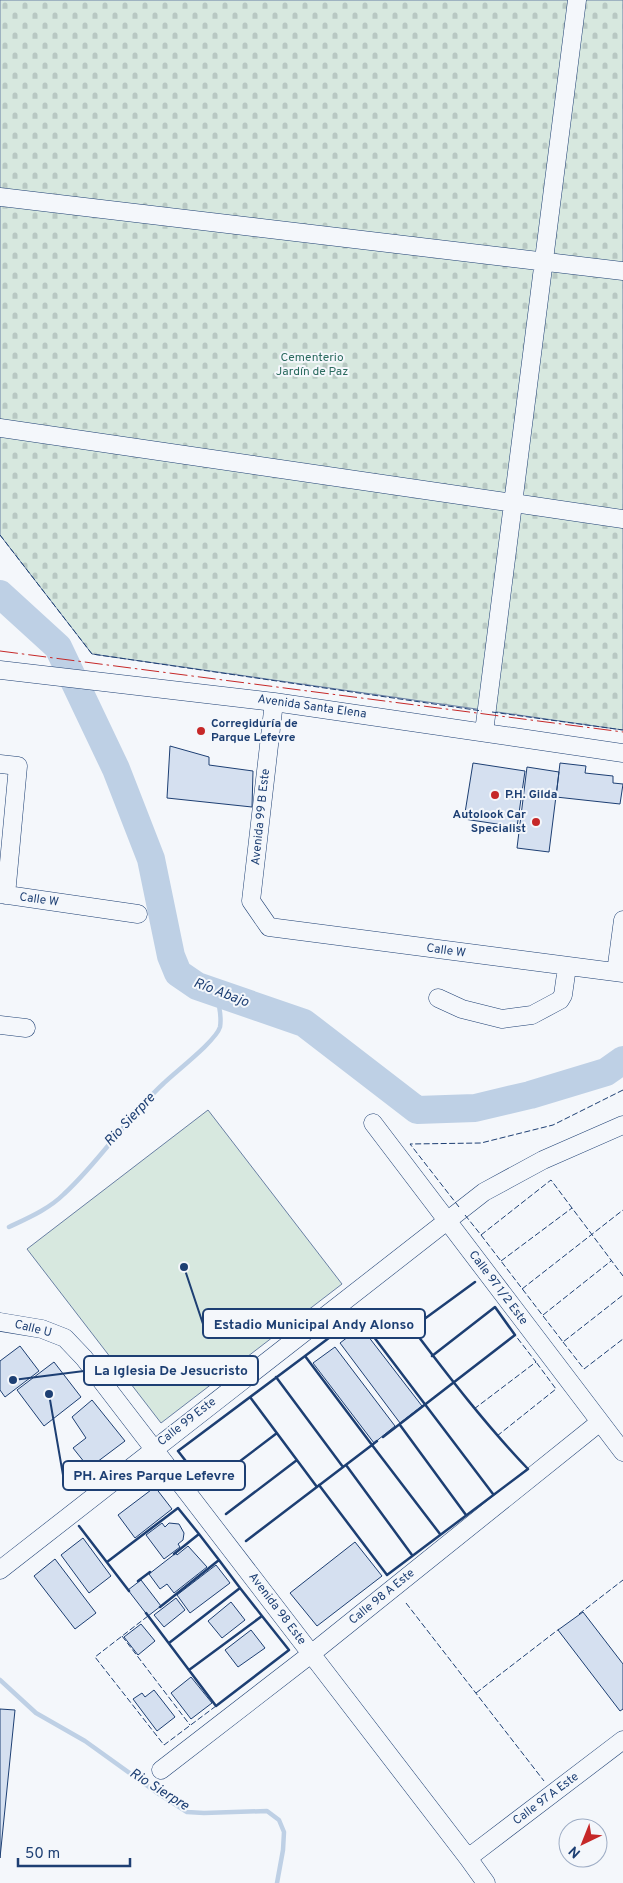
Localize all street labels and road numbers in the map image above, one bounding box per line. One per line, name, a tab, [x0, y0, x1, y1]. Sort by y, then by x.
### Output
street label: Avenida Santa Elena	[257, 691, 367, 723]
street label: Avenida 99 B Este	[248, 768, 274, 866]
street label: Calle W	[18, 889, 60, 911]
street label: Calle W	[425, 940, 467, 962]
street label: Calle 97 1/2 Este	[465, 1248, 531, 1328]
street label: Calle U	[13, 1317, 53, 1341]
street label: Calle 99 Este	[154, 1394, 220, 1450]
street label: Calle 98 A Este	[346, 1566, 418, 1628]
street label: Avenida 98 Este	[245, 1570, 309, 1648]
street label: Calle 97 A Este	[510, 1769, 582, 1829]

